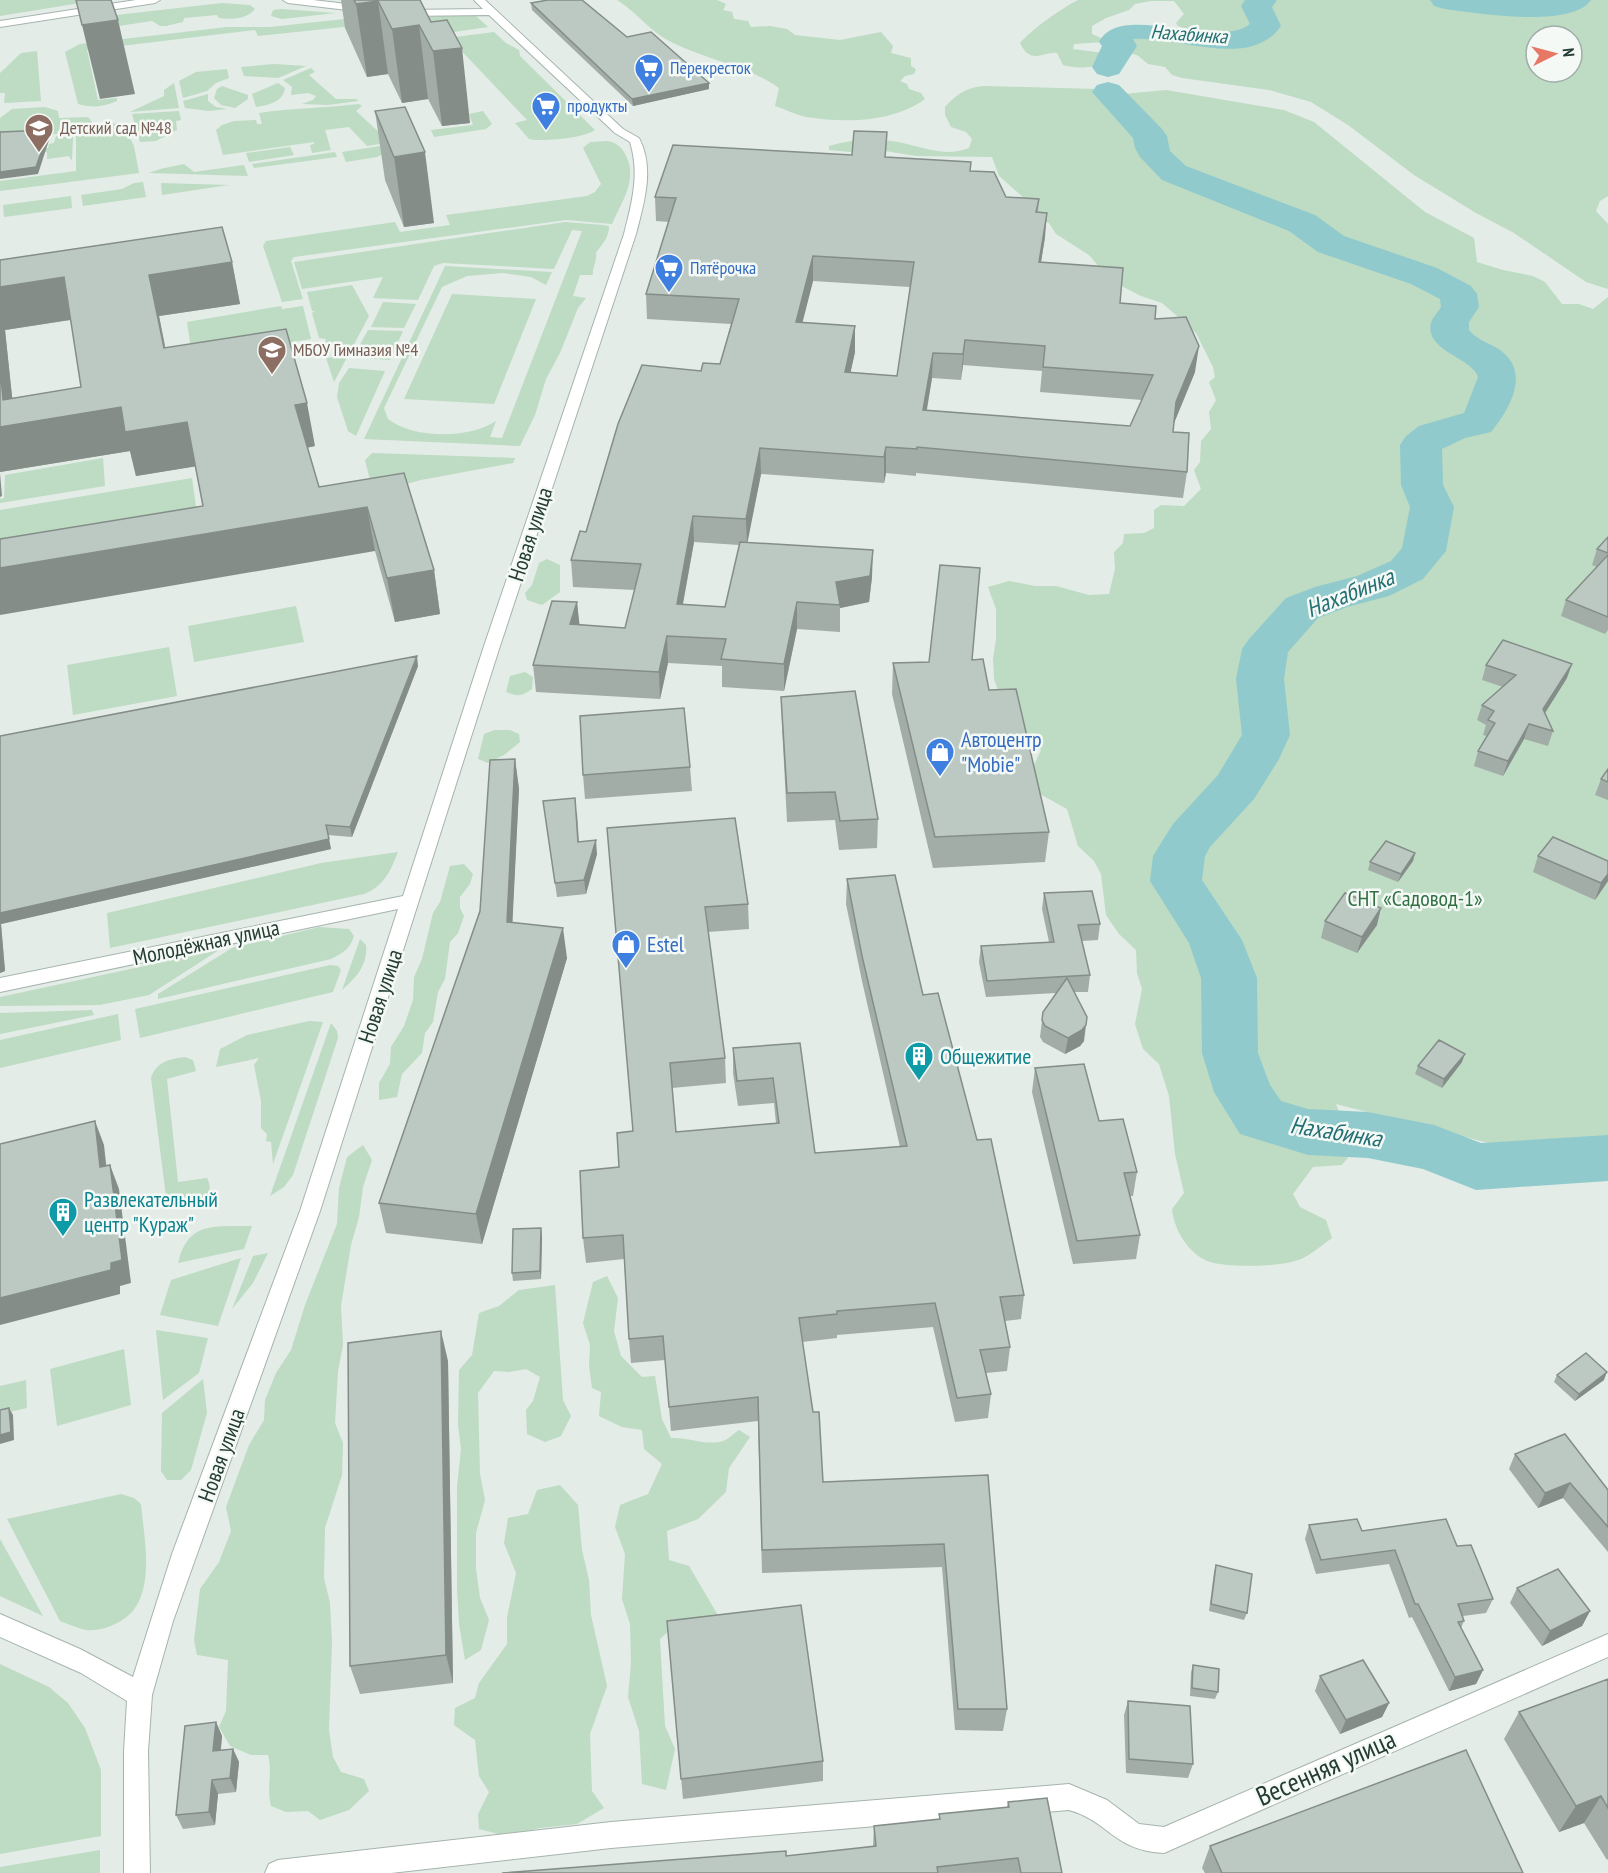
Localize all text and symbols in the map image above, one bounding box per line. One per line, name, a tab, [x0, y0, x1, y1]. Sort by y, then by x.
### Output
water label: Нахабинка	[1150, 18, 1229, 50]
north arrow	[1524, 24, 1584, 84]
text: N	[1559, 47, 1579, 58]
supermarket icon: Перекресток	[633, 52, 665, 94]
place label: Перекресток	[670, 56, 751, 79]
supermarket icon: продукты	[530, 90, 562, 132]
place label: продукты	[567, 94, 627, 117]
school or university icon: Детский сад №48	[23, 112, 55, 154]
place label: Детский сад №48	[60, 116, 172, 139]
supermarket icon: Пятёрочка	[653, 252, 685, 294]
place label: Пятёрочка	[690, 256, 756, 279]
school or university icon: МБОУ Гимназия №4	[256, 334, 288, 376]
place label: МБОУ Гимназия №4	[293, 338, 418, 361]
street label: Новая улица	[502, 483, 558, 585]
water label: Нахабинка	[1301, 560, 1400, 624]
place label: Автоцентр "Mobie"	[961, 725, 1042, 778]
shop icon: Автоцентр "Mobie"	[924, 736, 956, 778]
park label: СНТ «Садовод-1»	[1347, 884, 1483, 912]
street label: Молодёжная улица	[130, 913, 282, 971]
shop icon: Estel	[610, 928, 642, 970]
place label: Estel	[647, 930, 685, 958]
street label: Новая улица	[352, 945, 408, 1047]
building icon: Общежитие	[903, 1040, 935, 1082]
place label: Общежитие	[940, 1042, 1031, 1070]
water label: Нахабинка	[1288, 1109, 1385, 1154]
place label: Развлекательный центр "Кураж"	[84, 1185, 218, 1238]
building icon: Развлекательный центр "Кураж"	[47, 1196, 79, 1238]
street label: Новая улица	[191, 1405, 251, 1505]
street label: Весенняя улица	[1250, 1721, 1401, 1813]

